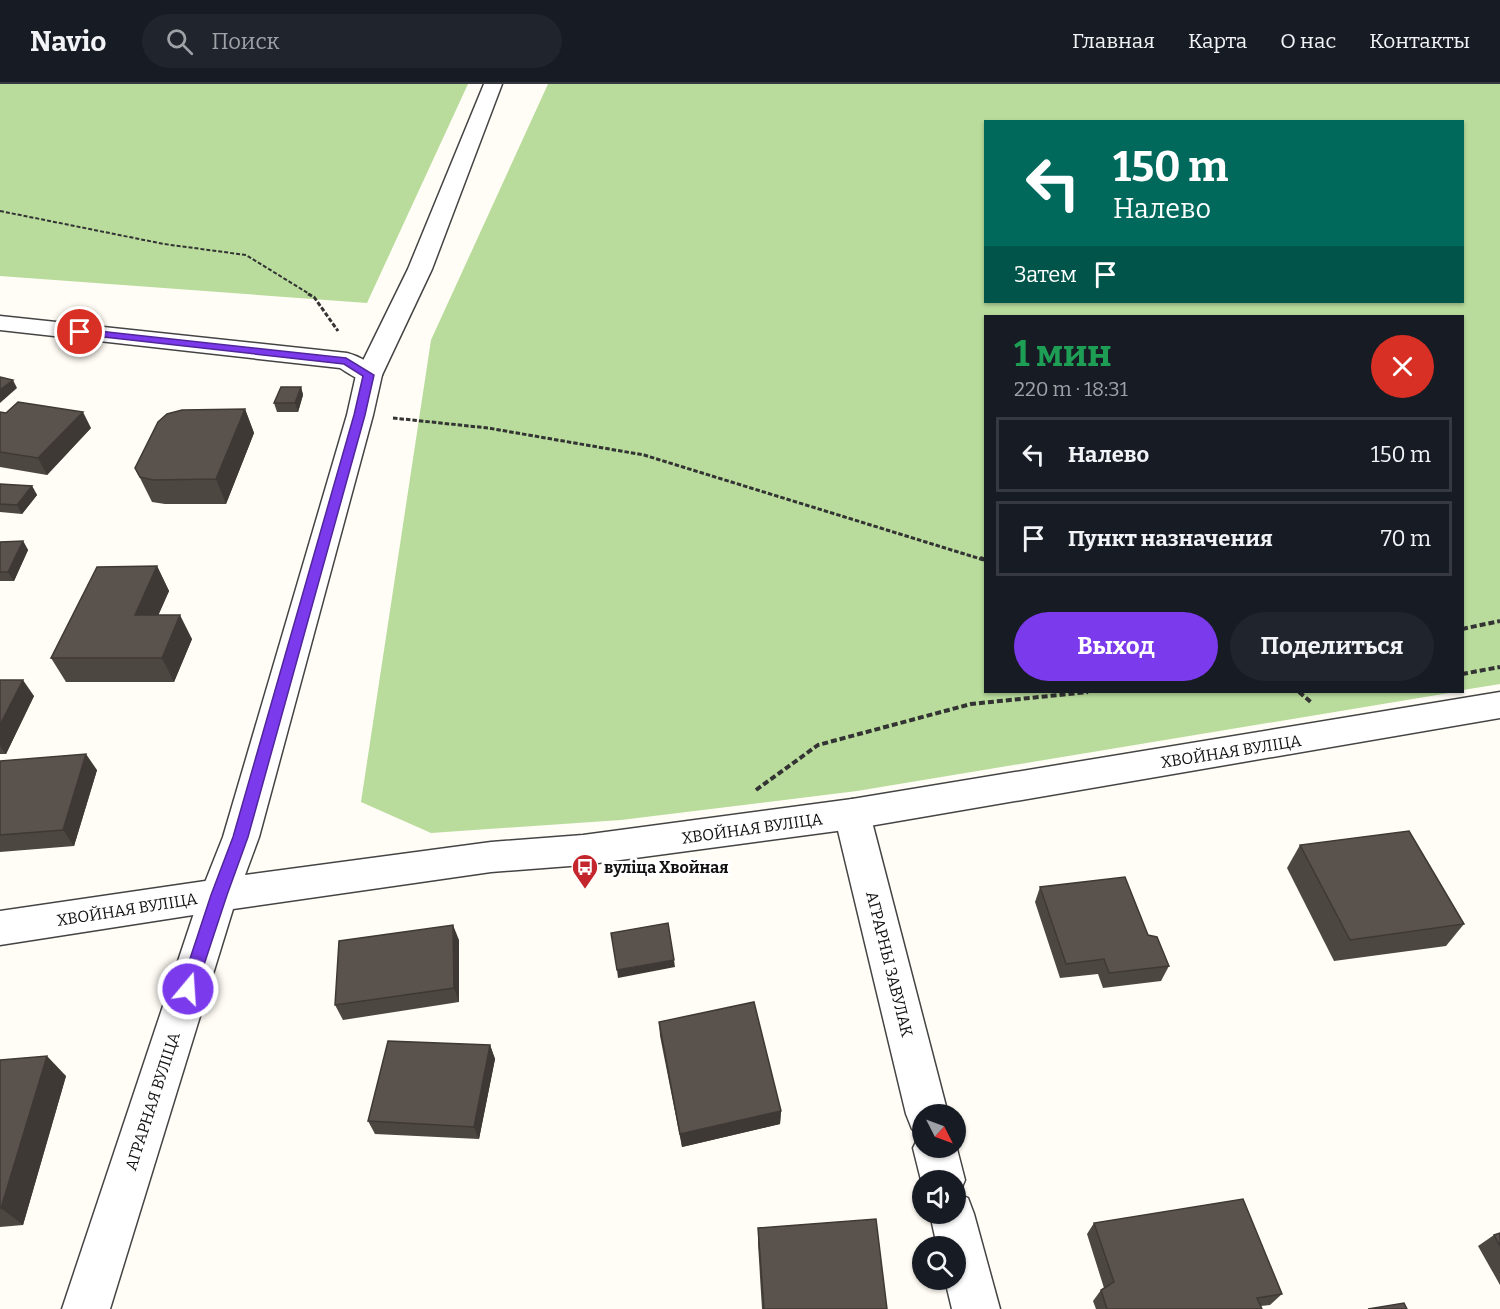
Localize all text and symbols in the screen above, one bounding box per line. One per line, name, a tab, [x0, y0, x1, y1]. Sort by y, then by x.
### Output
search box	[142, 14, 562, 68]
text: Navio	[30, 25, 106, 58]
icon: search	[163, 25, 196, 58]
text: Поиск	[211, 28, 279, 55]
text: Главная	[1072, 28, 1155, 54]
text: Карта	[1188, 28, 1247, 54]
text: О нас	[1280, 28, 1336, 54]
text: Контакты	[1369, 28, 1470, 54]
text: 150 m	[1113, 142, 1228, 192]
icon: left	[1014, 144, 1092, 222]
text: Налево	[1113, 193, 1211, 225]
icon: arrive	[1089, 258, 1122, 291]
text: Затем	[1014, 261, 1077, 288]
pin	[54, 306, 105, 357]
icon: arrive	[63, 315, 96, 348]
text: 1 мин	[1014, 332, 1112, 376]
button: close	[1371, 335, 1434, 398]
text: 220 m · 18:31	[1014, 377, 1128, 401]
icon: left	[1017, 438, 1050, 471]
text: Налево	[1068, 441, 1149, 468]
text: 150 m	[1371, 441, 1431, 468]
icon: arrive	[1017, 522, 1050, 555]
text: Пункт назначения	[1068, 525, 1273, 552]
text: 70 m	[1381, 525, 1431, 552]
button: Выход	[1014, 612, 1218, 681]
button: Поделиться	[1230, 612, 1434, 681]
street label: ХВОЙНАЯ ВУЛІЦА	[1159, 730, 1303, 772]
street label: ХВОЙНАЯ ВУЛІЦА	[680, 808, 824, 848]
bus stop icon: вуліца Хвойная	[570, 852, 600, 890]
place label: вуліца Хвойная	[604, 858, 729, 877]
street label: ХВОЙНАЯ ВУЛІЦА	[55, 888, 199, 930]
street label: АГРАРНЫ ЗАВУЛАК	[862, 889, 917, 1040]
position arrow	[156, 957, 220, 1021]
street label: АГРАРНАЯ ВУЛІЦА	[121, 1029, 184, 1173]
north arrow	[912, 1104, 966, 1158]
map controls	[912, 1104, 966, 1290]
button: sound	[912, 1170, 966, 1224]
button: search	[912, 1236, 966, 1290]

